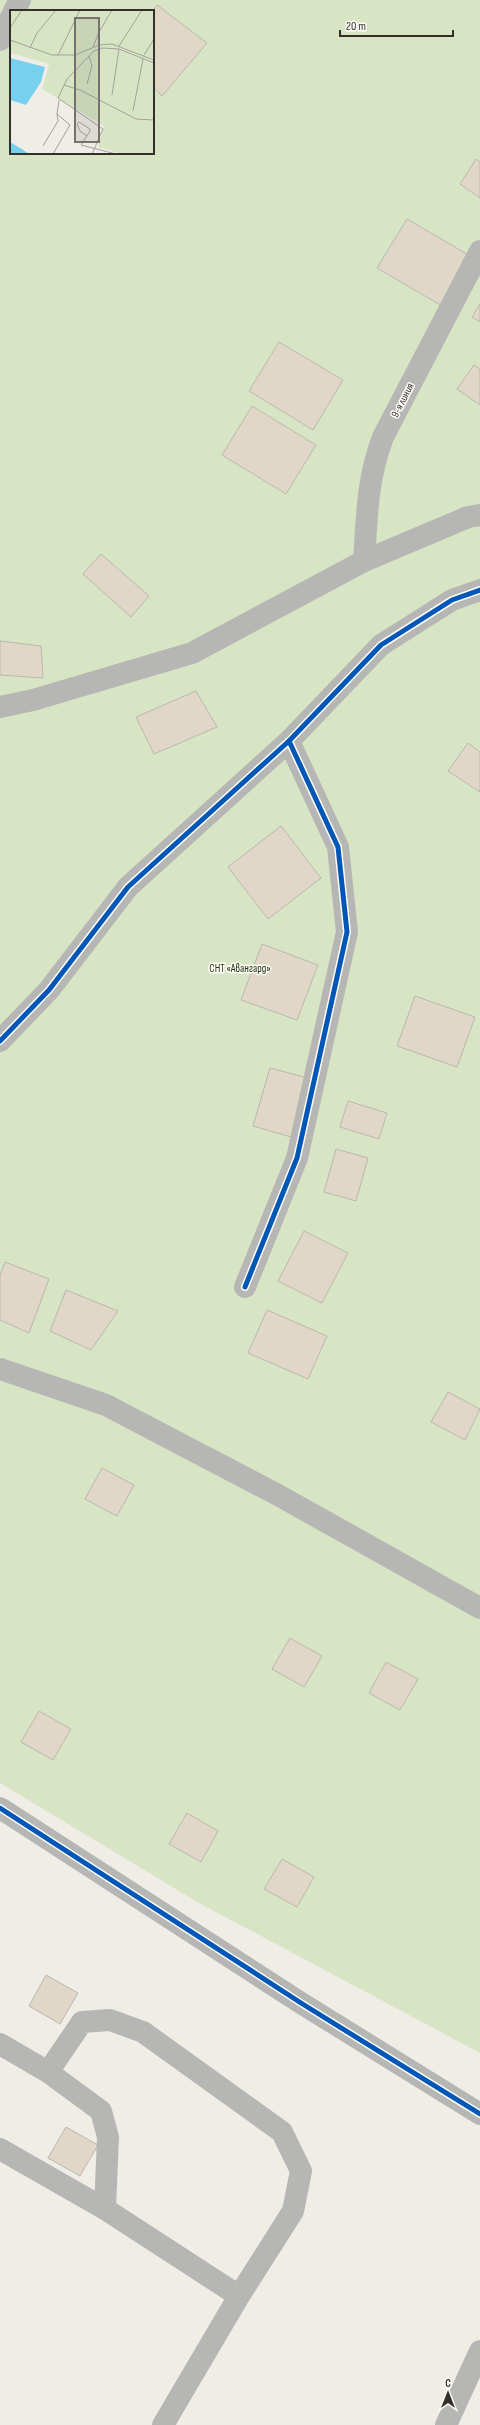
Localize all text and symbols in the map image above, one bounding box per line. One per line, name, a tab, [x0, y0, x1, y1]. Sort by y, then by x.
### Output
inset map	[10, 10, 154, 154]
scale bar	[340, 12, 453, 38]
text: 20 m	[346, 19, 366, 34]
street label: 9-я линия	[388, 381, 417, 420]
park label: СНТ «Авангард»	[209, 962, 271, 975]
north arrow	[428, 2373, 468, 2413]
text: С	[445, 2377, 451, 2390]

